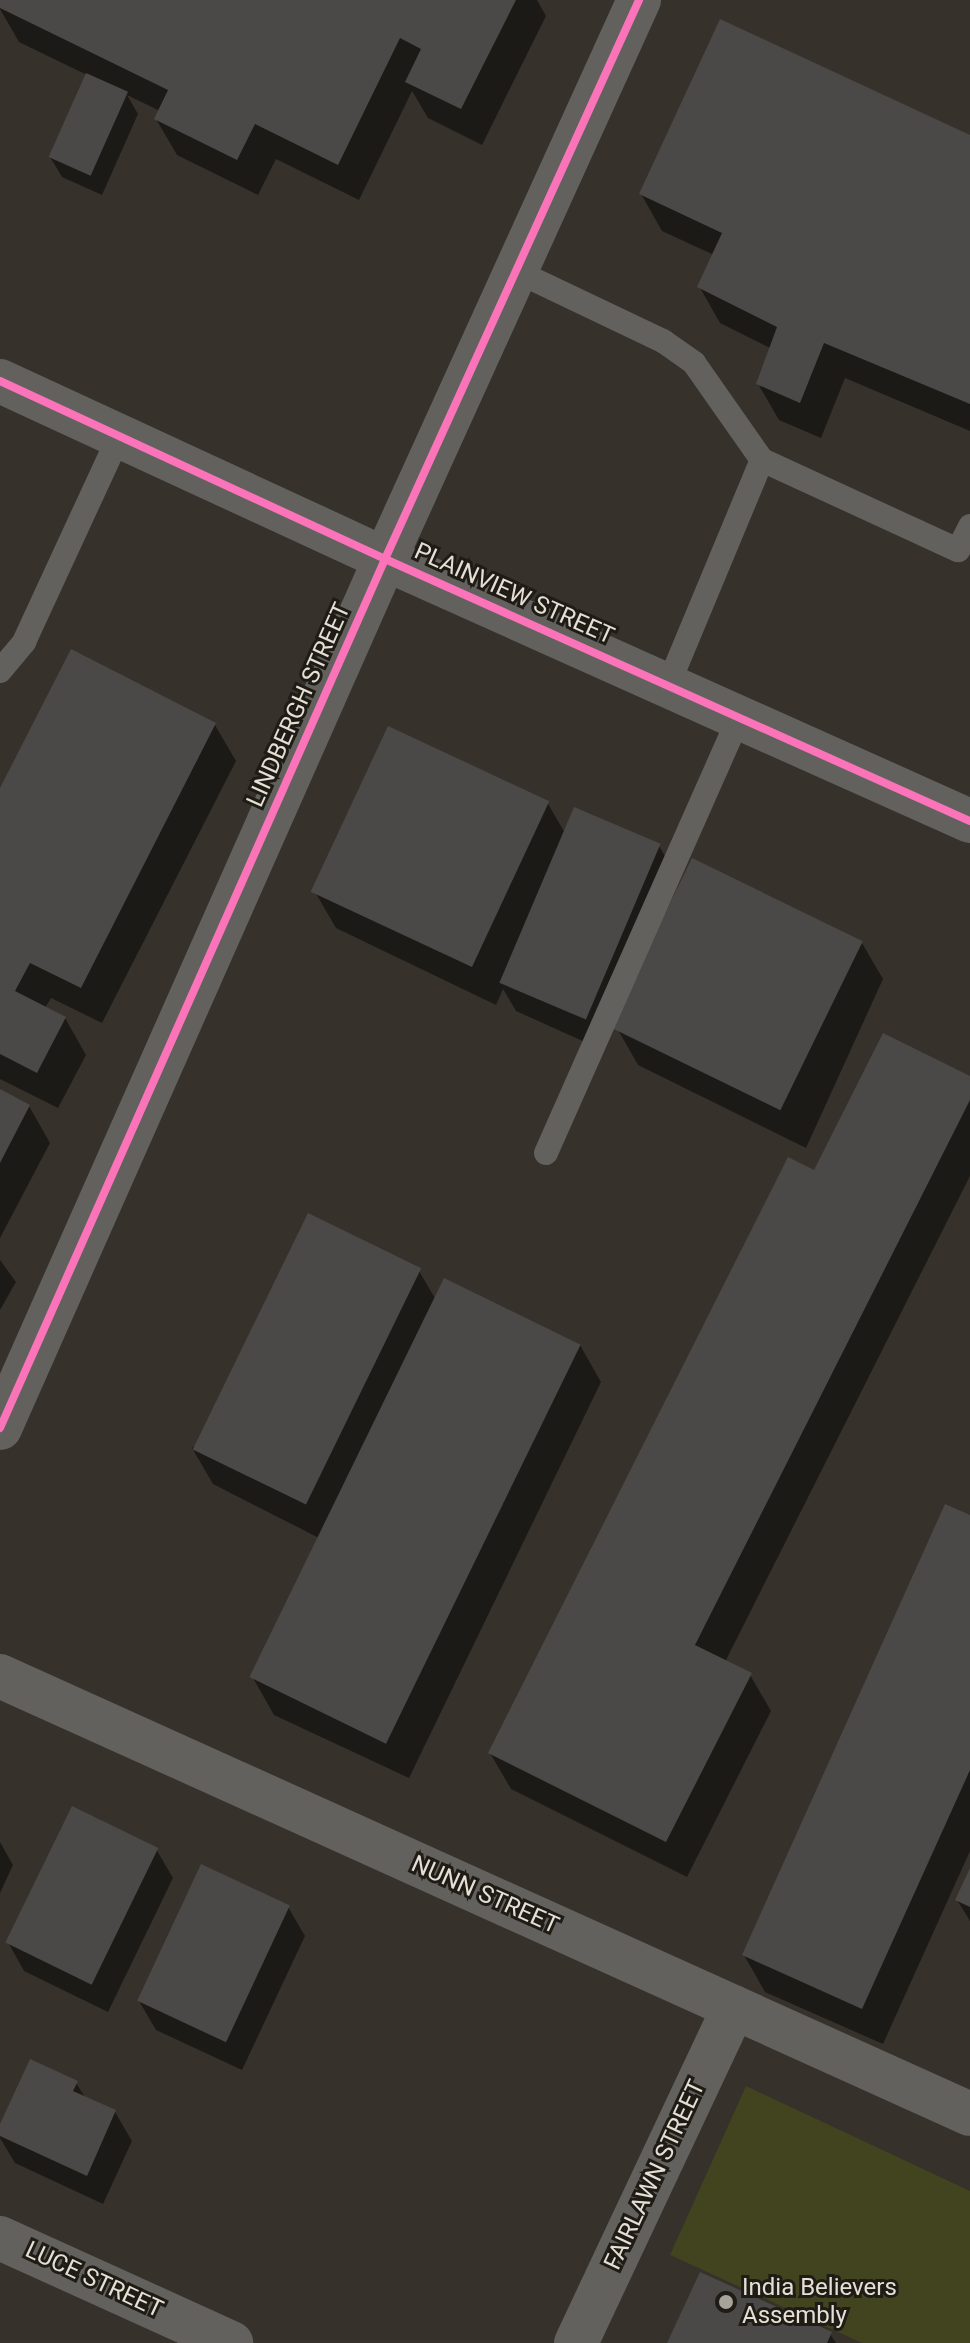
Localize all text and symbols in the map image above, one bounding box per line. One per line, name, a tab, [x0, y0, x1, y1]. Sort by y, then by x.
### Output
street label: PLAINVIEW STREET	[410, 537, 618, 651]
street label: LINDBERGH STREET	[241, 599, 357, 811]
street label: NUNN STREET	[407, 1850, 563, 1940]
street label: FAIRLAWN STREET	[598, 2076, 712, 2274]
street label: LUCE STREET	[21, 2236, 167, 2324]
place label: India Believers Assembly	[742, 2274, 897, 2330]
marker: India Believers Assembly	[717, 2293, 735, 2311]

